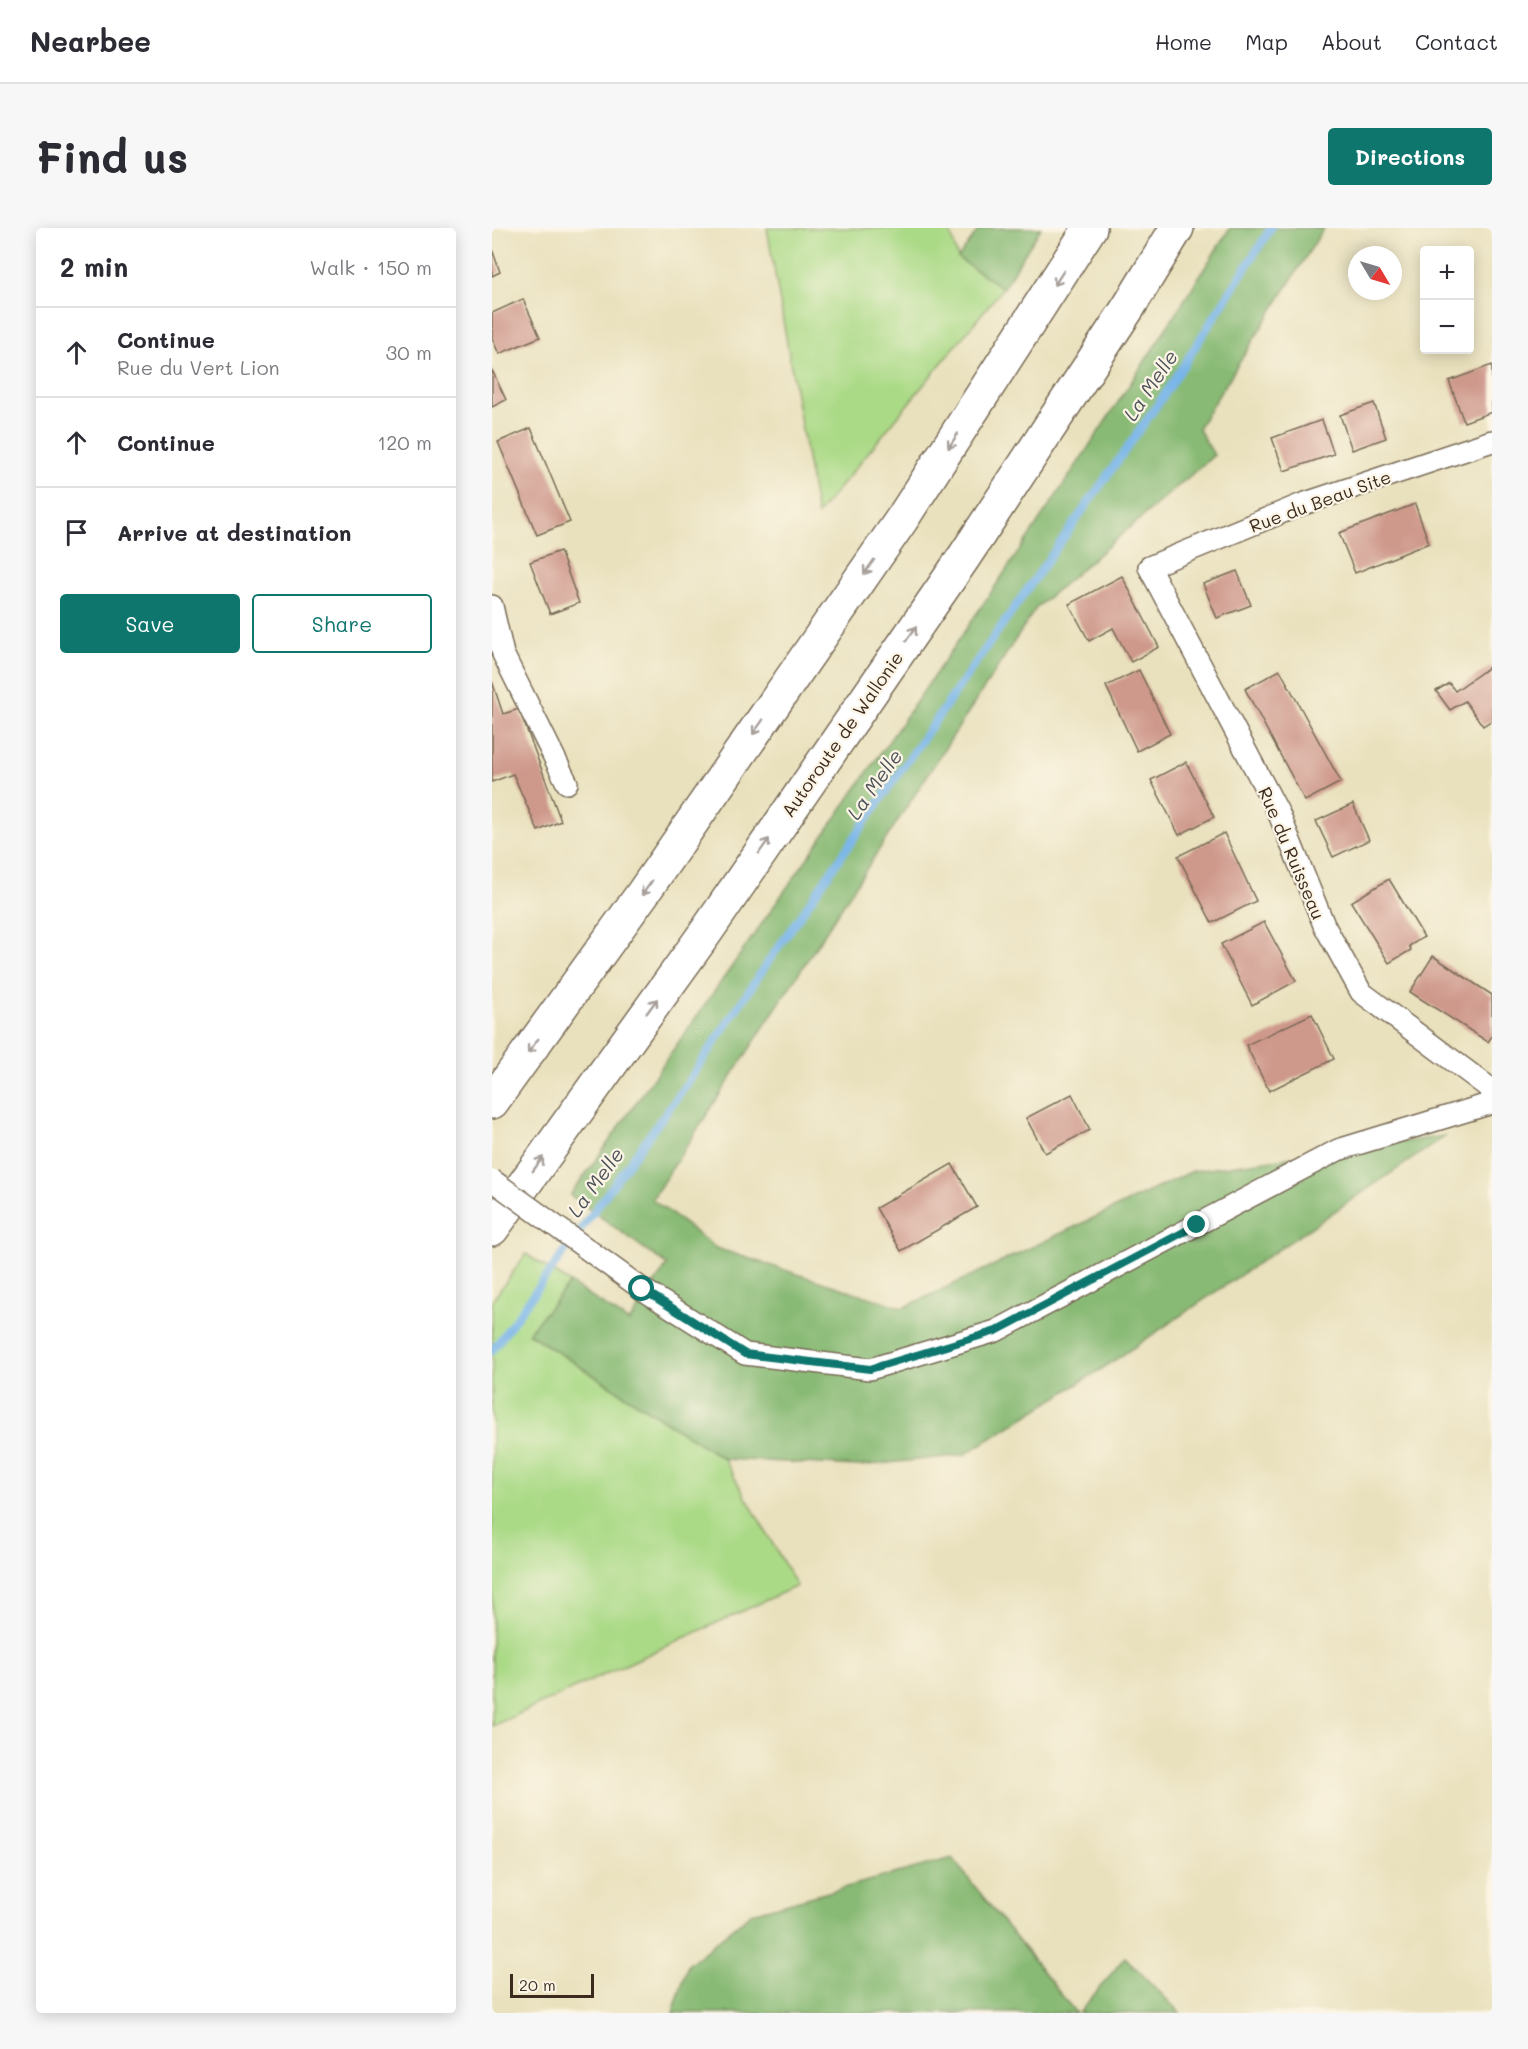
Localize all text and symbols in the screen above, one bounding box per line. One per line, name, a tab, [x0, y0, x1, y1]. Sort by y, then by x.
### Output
text: Nearbee	[30, 23, 151, 59]
text: Home	[1155, 28, 1212, 55]
text: Map	[1245, 28, 1288, 55]
text: About	[1321, 28, 1382, 55]
text: Contact	[1415, 28, 1498, 55]
button: Directions	[1328, 128, 1492, 185]
text: Find us	[36, 129, 188, 184]
north arrow	[1348, 246, 1402, 300]
map controls	[1420, 246, 1474, 354]
button: +	[1420, 246, 1474, 300]
text: 2 min	[60, 250, 128, 284]
text: Walk · 150 m	[310, 254, 432, 280]
one-way arrow	[1053, 269, 1065, 286]
button: −	[1420, 300, 1474, 354]
text: Continue	[117, 325, 215, 354]
icon: ahead	[60, 336, 93, 369]
text: 30 m	[386, 339, 432, 365]
water label: La Melle	[1117, 345, 1183, 425]
text: Rue du Vert Lion	[117, 354, 280, 380]
icon: ahead	[60, 426, 93, 459]
text: Continue	[117, 428, 215, 457]
text: 120 m	[377, 429, 432, 455]
one-way arrow	[946, 433, 959, 450]
street label: Rue du Beau Site	[1246, 464, 1394, 538]
icon: arrive	[60, 516, 93, 549]
text: Arrive at destination	[117, 518, 352, 547]
one-way arrow	[863, 558, 875, 575]
button: Save	[60, 594, 240, 653]
button: Share	[252, 594, 432, 653]
one-way arrow	[905, 626, 917, 643]
street label: Autoroute de Wallonie	[776, 646, 908, 822]
one-way arrow	[752, 719, 764, 735]
water label: La Melle	[840, 744, 908, 824]
street label: Rue du Ruisseau	[1253, 783, 1331, 923]
one-way arrow	[758, 839, 770, 855]
one-way arrow	[641, 879, 653, 895]
one-way arrow	[646, 998, 658, 1014]
one-way arrow	[527, 1037, 539, 1053]
water label: La Melle	[561, 1142, 629, 1222]
one-way arrow	[532, 1157, 545, 1173]
route end	[1183, 1211, 1209, 1237]
route start	[628, 1275, 654, 1301]
scale bar	[510, 1971, 594, 1998]
text: 20 m	[519, 1974, 556, 1995]

